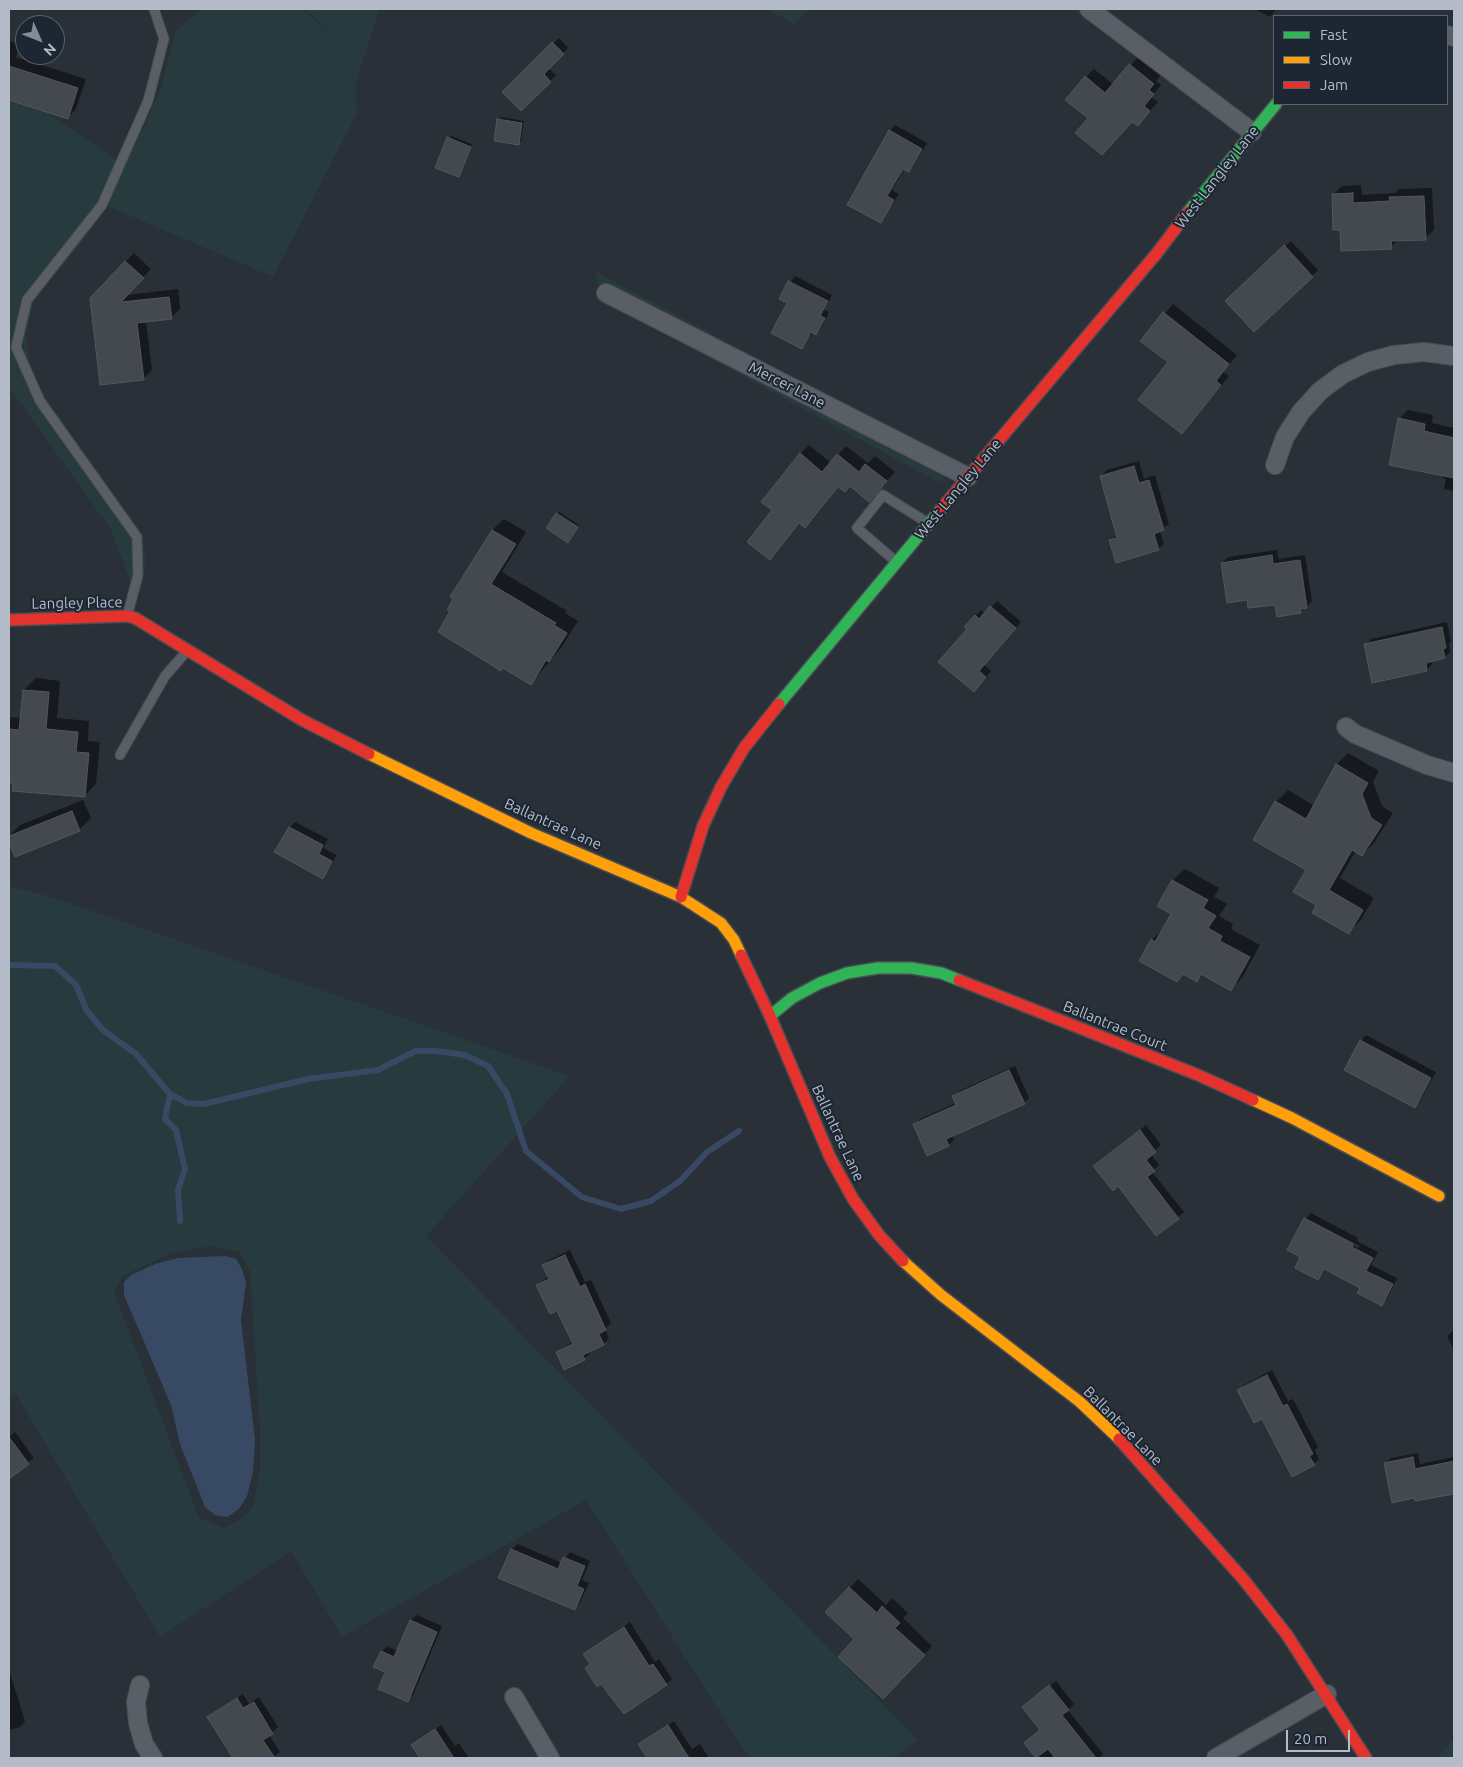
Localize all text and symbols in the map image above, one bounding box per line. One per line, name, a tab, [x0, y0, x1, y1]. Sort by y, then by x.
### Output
north arrow	[15, 15, 65, 65]
legend	[1273, 15, 1448, 105]
text: Fast	[1320, 26, 1347, 43]
text: N	[41, 40, 59, 59]
text: Slow	[1320, 51, 1352, 68]
text: Jam	[1320, 76, 1348, 93]
street label: West Langley Lane	[1171, 122, 1263, 232]
street label: Mercer Lane	[746, 358, 828, 412]
street label: West Langley Lane	[911, 435, 1005, 543]
street label: Langley Place	[31, 593, 123, 613]
street label: Ballantrae Lane	[502, 795, 604, 853]
street label: Ballantrae Court	[1060, 997, 1170, 1055]
street label: Ballantrae Lane	[808, 1082, 868, 1184]
street label: Ballantrae Lane	[1080, 1383, 1166, 1469]
scale bar	[1288, 1720, 1352, 1752]
text: 20 m	[1294, 1730, 1327, 1747]

